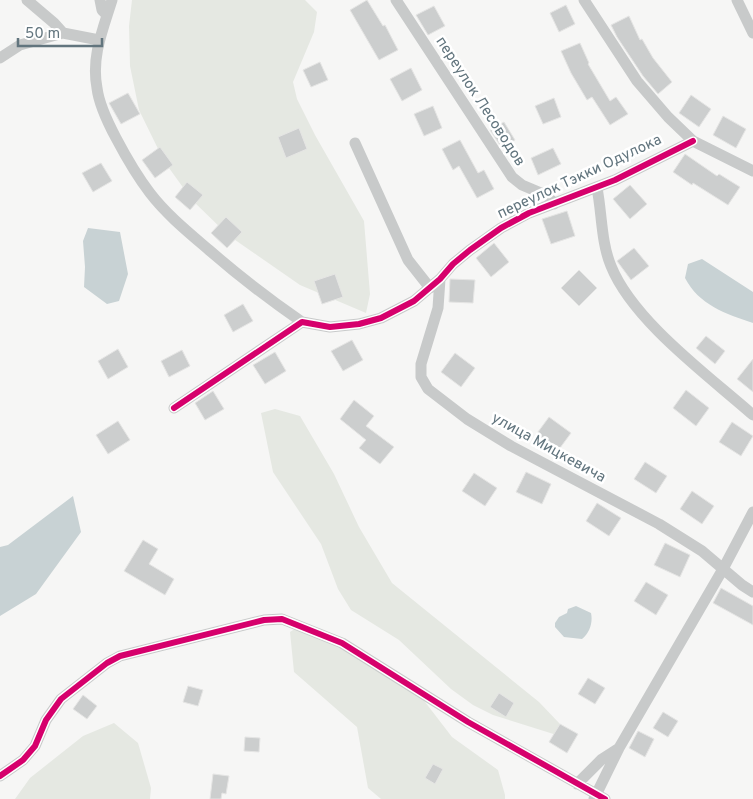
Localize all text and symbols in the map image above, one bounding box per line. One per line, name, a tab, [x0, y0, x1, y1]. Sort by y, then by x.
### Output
scale bar	[18, 15, 101, 47]
text: 50 m	[25, 25, 60, 44]
street label: переулок Лесоводов	[431, 33, 529, 170]
street label: переулок Тэкки Одулока	[494, 131, 665, 224]
street label: улица Мицкевича	[488, 409, 609, 488]

